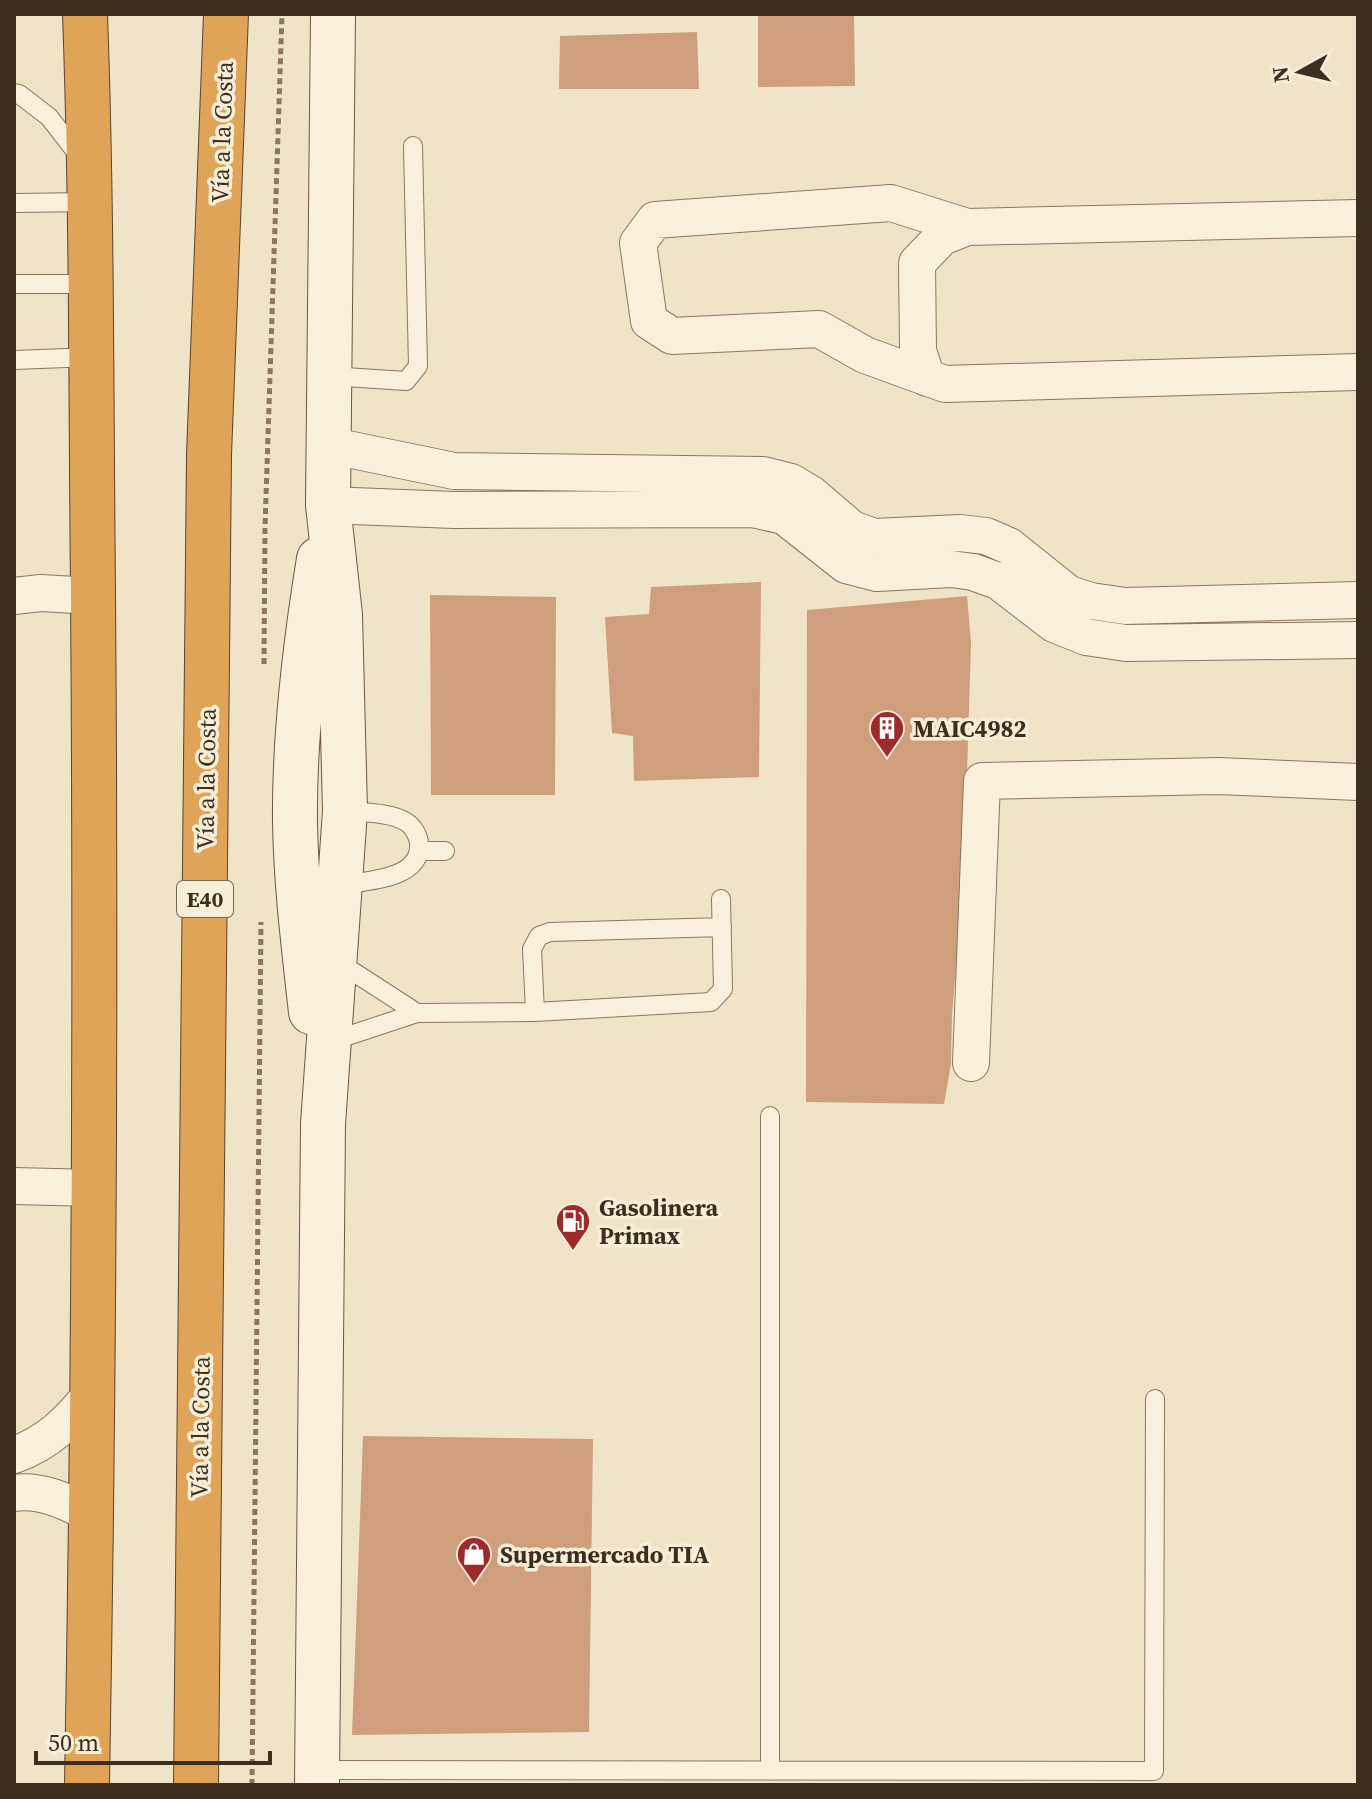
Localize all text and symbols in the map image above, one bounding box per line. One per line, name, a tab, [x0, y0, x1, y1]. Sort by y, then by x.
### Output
north arrow	[1260, 32, 1340, 112]
street label: Vía a la Costa	[203, 60, 241, 203]
text: N	[1264, 65, 1296, 85]
street label: Vía a la Costa	[188, 707, 224, 850]
building icon: MAIC4982	[868, 709, 906, 759]
place label: MAIC4982	[913, 712, 1027, 745]
road number: E40	[177, 881, 233, 917]
place label: Gasolinera Primax	[599, 1191, 718, 1252]
fuel station icon: Gasolinera Primax	[554, 1202, 592, 1252]
street label: Vía a la Costa	[182, 1355, 218, 1498]
shop icon: Supermercado TIA	[455, 1535, 493, 1585]
place label: Supermercado TIA	[500, 1538, 709, 1571]
scale bar	[36, 1715, 270, 1765]
text: 50 m	[48, 1726, 99, 1759]

